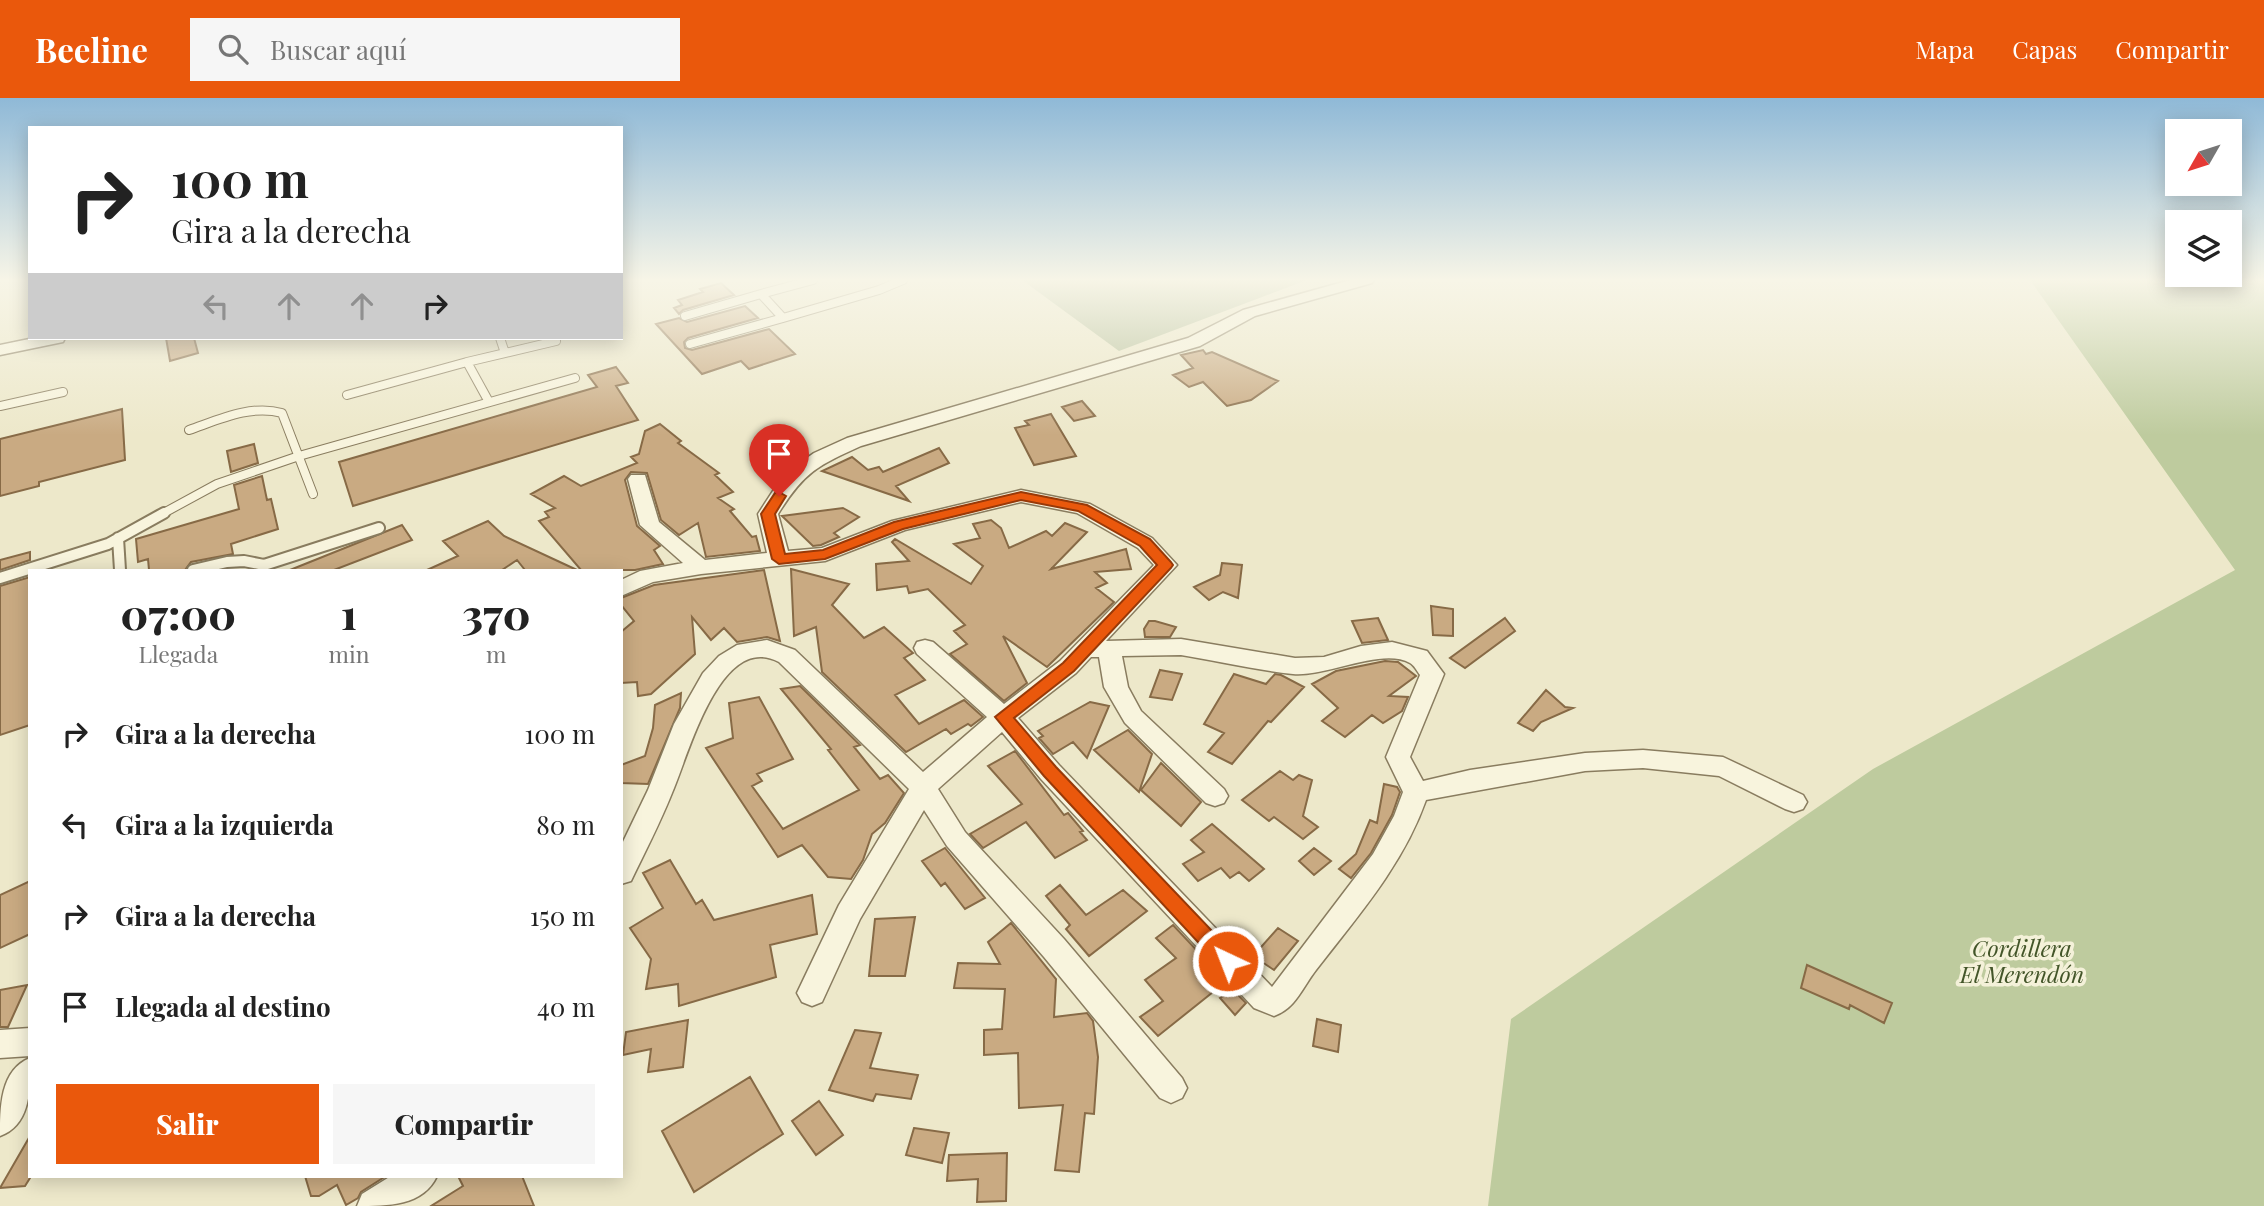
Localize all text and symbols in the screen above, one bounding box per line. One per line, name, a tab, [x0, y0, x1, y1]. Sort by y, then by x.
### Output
search box	[190, 18, 680, 81]
text: Beeline	[35, 27, 148, 71]
icon: search	[214, 30, 252, 68]
text: Buscar aquí	[270, 32, 406, 67]
text: Mapa	[1916, 33, 1974, 65]
text: Capas	[2012, 33, 2077, 65]
text: Compartir	[2115, 33, 2229, 65]
north arrow	[2165, 119, 2242, 196]
map controls	[2165, 119, 2242, 287]
text: 100 m	[171, 145, 309, 210]
icon: right	[56, 154, 147, 245]
text: Gira a la derecha	[171, 208, 411, 251]
button: layers	[2165, 210, 2242, 287]
icon: left	[197, 287, 235, 325]
icon: ahead	[270, 287, 308, 325]
icon: ahead	[343, 287, 381, 325]
icon: right	[416, 287, 454, 325]
pin	[749, 424, 809, 496]
icon: arrive	[760, 435, 798, 473]
text: 07:00	[121, 585, 236, 641]
text: 1	[341, 585, 357, 641]
text: 370	[462, 585, 530, 641]
text: Llegada	[138, 638, 218, 669]
text: min	[329, 638, 369, 669]
text: m	[486, 638, 506, 669]
icon: right	[56, 715, 94, 753]
text: Gira a la derecha	[115, 716, 316, 751]
text: 100 m	[525, 716, 595, 751]
icon: left	[56, 806, 94, 844]
text: Gira a la izquierda	[115, 807, 334, 842]
text: 80 m	[536, 807, 595, 842]
icon: right	[56, 897, 94, 935]
text: Gira a la derecha	[115, 898, 316, 933]
text: 150 m	[530, 898, 595, 933]
position arrow	[1191, 924, 1265, 998]
park label: Cordillera El Merendón	[1959, 932, 2084, 989]
icon: arrive	[56, 988, 94, 1026]
text: Llegada al destino	[115, 989, 331, 1024]
text: 40 m	[537, 989, 595, 1024]
button: Salir	[56, 1084, 319, 1164]
button: Compartir	[333, 1084, 595, 1164]

